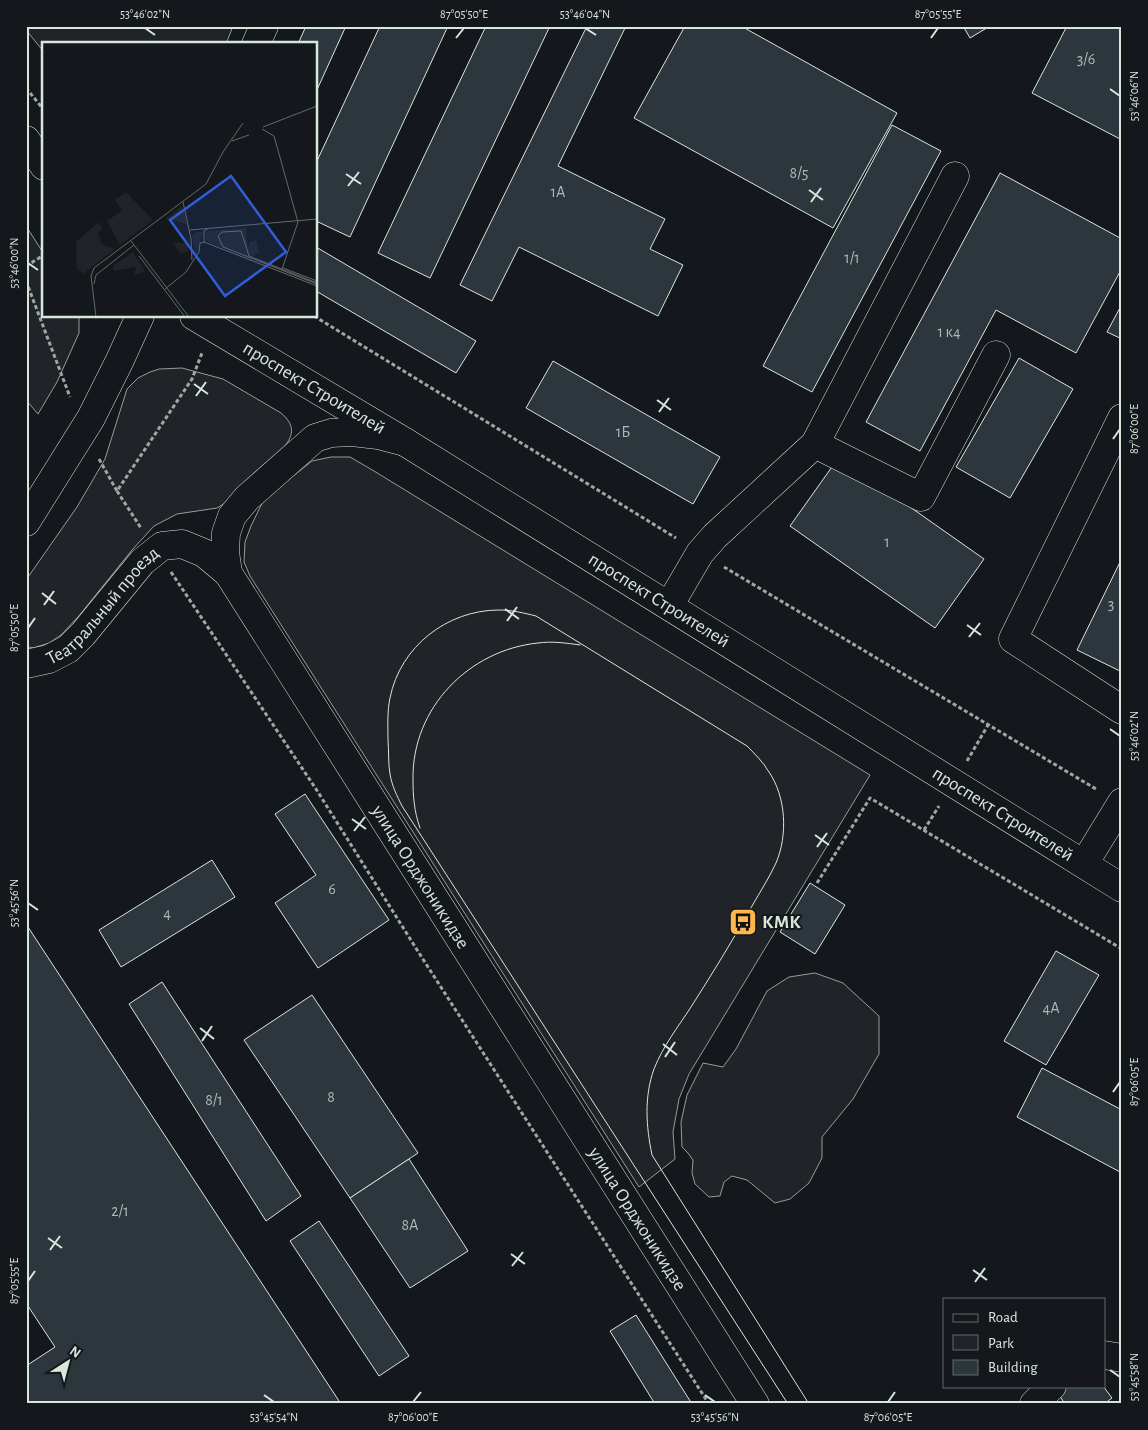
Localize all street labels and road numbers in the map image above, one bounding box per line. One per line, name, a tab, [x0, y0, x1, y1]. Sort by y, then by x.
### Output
street label: проспект Строителей	[240, 338, 389, 438]
street label: Театральный проезд	[43, 543, 163, 668]
street label: проспект Строителей	[585, 549, 733, 651]
street label: проспект Строителей	[929, 763, 1077, 865]
street label: улица Орджоникидзе	[368, 801, 473, 952]
street label: улица Орджоникидзе	[585, 1143, 690, 1294]

